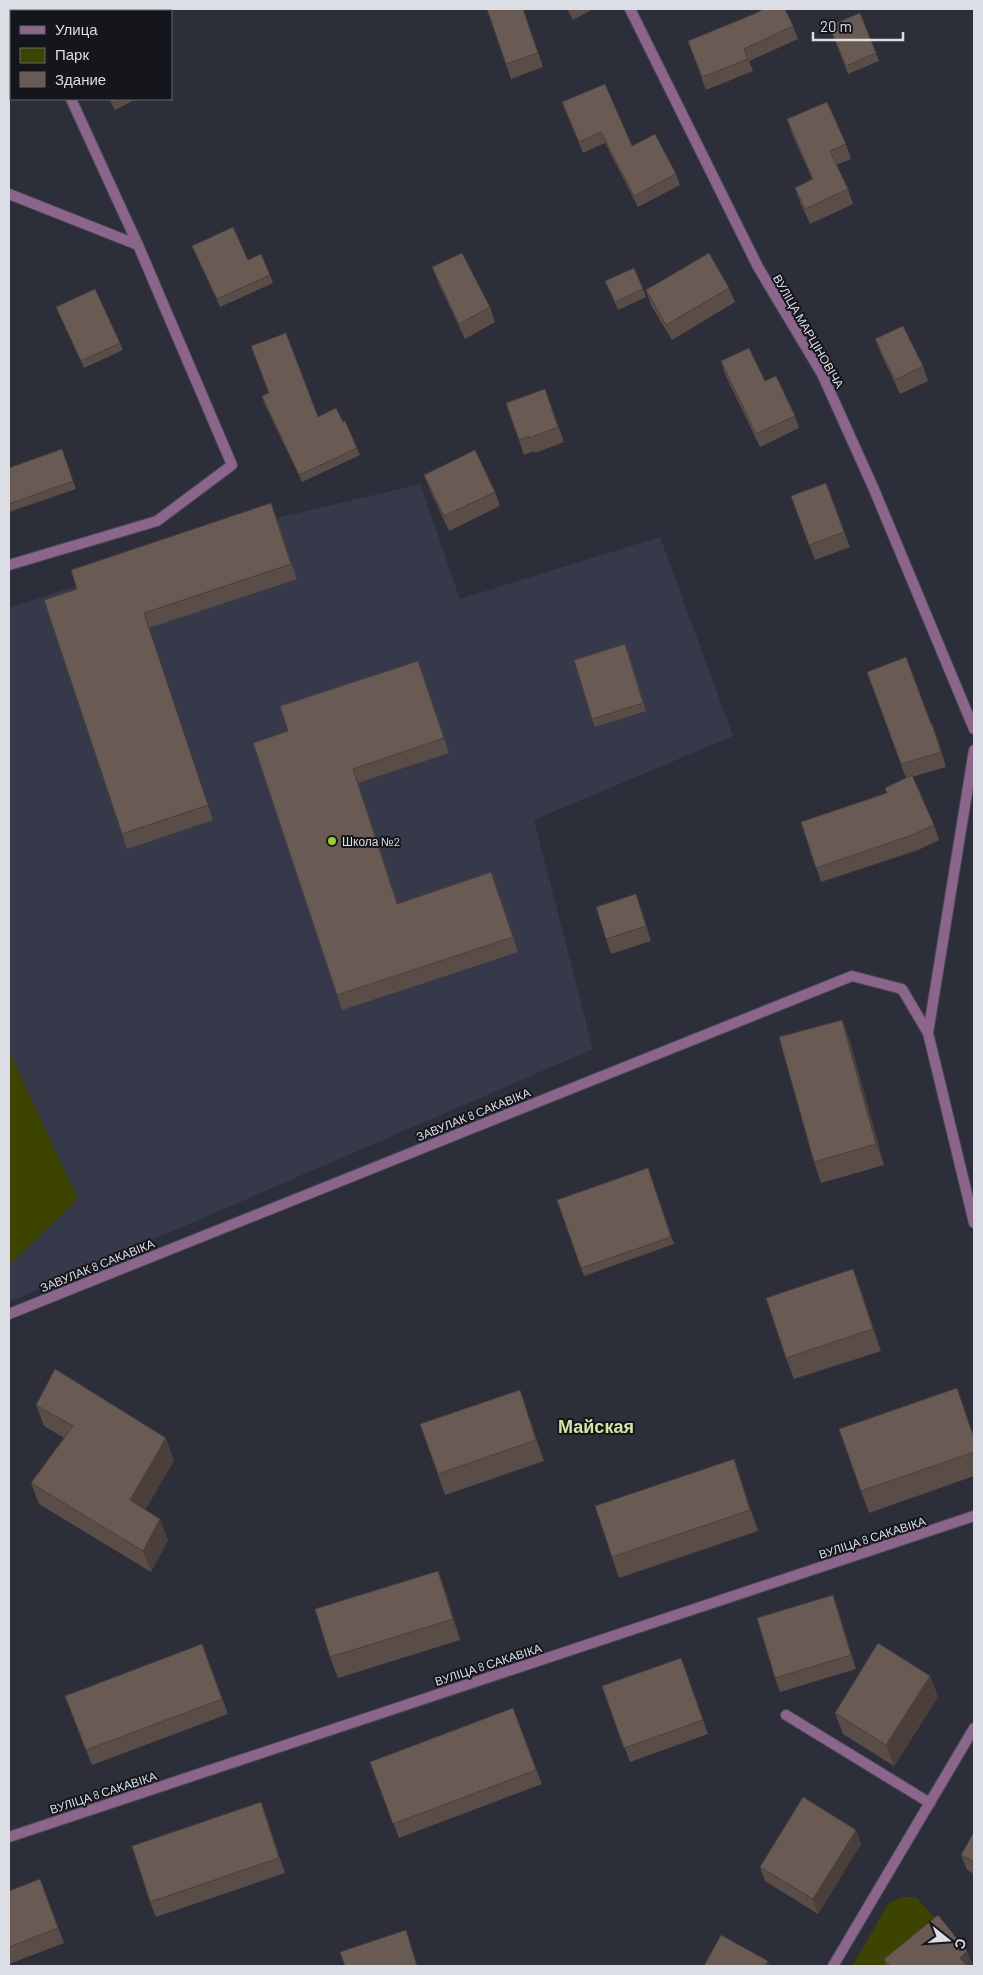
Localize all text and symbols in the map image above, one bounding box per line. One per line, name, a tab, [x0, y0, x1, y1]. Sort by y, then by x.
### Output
legend	[10, 10, 172, 100]
scale bar	[813, 10, 903, 42]
text: 20 m	[820, 17, 852, 35]
text: Улица	[55, 20, 98, 38]
text: Парк	[55, 45, 89, 63]
text: Здание	[55, 70, 106, 88]
street label: ВУЛІЦА МАРЦІНОВІЧА	[770, 272, 847, 391]
place label: Школа №2	[342, 834, 400, 848]
marker: Школа №2	[326, 835, 338, 847]
street label: ЗАВУЛАК 8 САКАВІКА	[414, 1085, 532, 1143]
street label: ЗАВУЛАК 8 САКАВІКА	[38, 1236, 156, 1294]
district label: Майская	[558, 1415, 634, 1437]
street label: ВУЛІЦА 8 САКАВІКА	[817, 1513, 928, 1562]
street label: ВУЛІЦА 8 САКАВІКА	[433, 1640, 544, 1689]
street label: ВУЛІЦА 8 САКАВІКА	[48, 1768, 159, 1817]
north arrow	[923, 1915, 973, 1965]
text: С	[951, 1937, 971, 1951]

